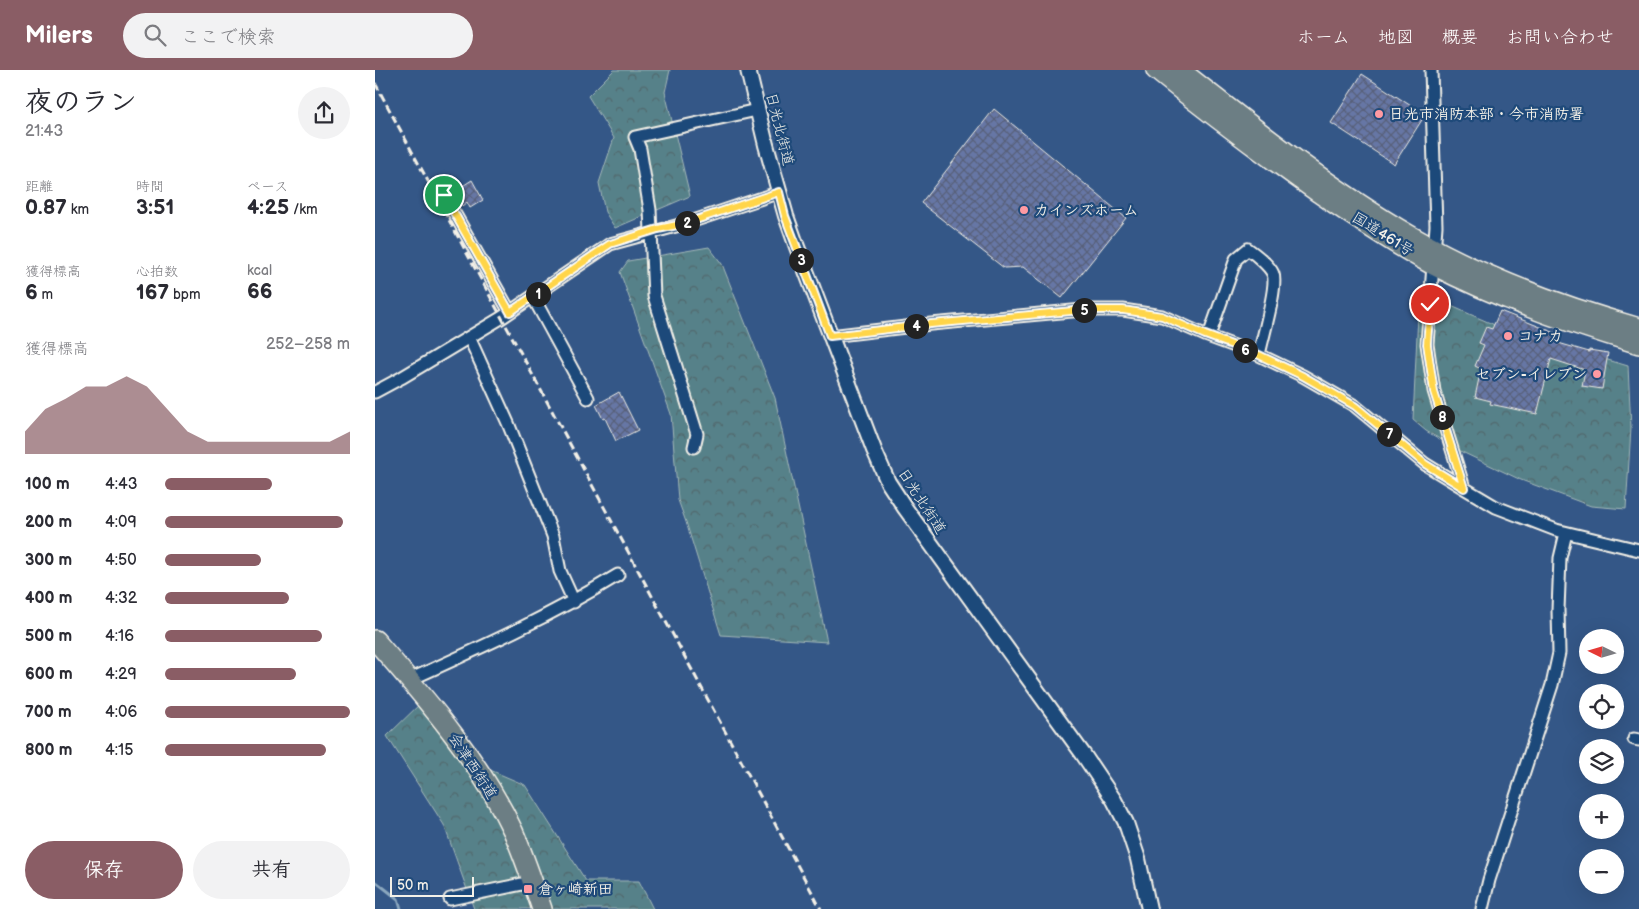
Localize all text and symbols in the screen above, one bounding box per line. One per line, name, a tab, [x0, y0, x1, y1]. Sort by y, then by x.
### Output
search box	[123, 13, 473, 58]
text: Milers	[25, 21, 93, 50]
icon: search	[141, 21, 169, 49]
text: ここで検索	[181, 26, 276, 49]
text: ホーム	[1297, 27, 1350, 48]
text: 地図	[1378, 27, 1414, 48]
text: 概要	[1442, 27, 1478, 48]
text: お問い合わせ	[1506, 27, 1614, 48]
text: 夜のラン	[25, 86, 137, 119]
button: share	[298, 87, 350, 139]
street label: 日光北街道	[761, 90, 798, 168]
place label: 日光市消防本部・今市消防署	[1389, 105, 1584, 124]
marker: 日光市消防本部・今市消防署	[1373, 108, 1385, 120]
text: 21:43	[25, 122, 63, 141]
pin	[423, 174, 465, 216]
text: 距離	[25, 178, 53, 195]
text: 時間	[136, 178, 164, 195]
text: ペース	[247, 178, 288, 195]
icon: arrive	[430, 181, 458, 209]
text: 0.87	[25, 195, 67, 220]
text: 3:51	[136, 195, 174, 220]
text: 4:25	[247, 195, 289, 220]
text: km	[67, 201, 89, 218]
text: /km	[289, 201, 318, 218]
place label: カインズホーム	[1034, 201, 1138, 220]
marker: カインズホーム	[1018, 204, 1030, 216]
street label: 国道461号	[1348, 208, 1417, 261]
pin: 2	[675, 210, 699, 236]
text: 2	[683, 215, 692, 232]
pin: 3	[789, 248, 813, 272]
text: 3	[797, 252, 806, 269]
text: kcal	[247, 262, 272, 279]
text: 獲得標高	[25, 263, 81, 280]
text: 心拍数	[136, 263, 178, 280]
text: 66	[247, 279, 272, 304]
text: 6	[25, 280, 38, 305]
text: 167	[136, 280, 169, 305]
pin: 1	[525, 282, 551, 306]
pin	[1409, 283, 1451, 325]
text: m	[38, 286, 53, 303]
text: bpm	[169, 286, 201, 303]
text: 1	[536, 286, 541, 303]
icon: check	[1416, 290, 1444, 318]
pin: 5	[1071, 298, 1097, 322]
text: 5	[1080, 302, 1089, 319]
pin: 4	[903, 314, 929, 338]
text: 4	[912, 318, 921, 335]
place label: コナカ	[1518, 327, 1563, 346]
marker: コナカ	[1502, 330, 1514, 342]
text: 252–258 m	[266, 335, 350, 354]
pin: 6	[1233, 338, 1257, 362]
text: 獲得標高	[25, 340, 89, 359]
text: 6	[1241, 342, 1250, 359]
place label: セブン-イレブン	[1476, 365, 1587, 384]
marker: セブン-イレブン	[1591, 368, 1603, 380]
pin: 8	[1429, 404, 1455, 430]
text: 8	[1438, 409, 1447, 426]
pin: 7	[1377, 422, 1401, 446]
text: 7	[1386, 426, 1393, 443]
street label: 日光北街道	[893, 465, 950, 538]
text: 100 m	[25, 475, 70, 494]
text: 4:43	[105, 475, 138, 494]
text: 200 m	[25, 513, 72, 532]
text: 4:09	[105, 513, 137, 532]
text: 300 m	[25, 551, 72, 570]
text: 4:50	[105, 551, 137, 570]
text: 400 m	[25, 589, 72, 608]
text: 4:32	[105, 589, 137, 608]
text: 500 m	[25, 627, 72, 646]
text: 4:16	[105, 627, 134, 646]
north arrow	[1579, 629, 1624, 674]
map controls	[1579, 629, 1624, 894]
text: 600 m	[25, 665, 73, 684]
text: 4:29	[105, 665, 137, 684]
button: locate	[1579, 684, 1624, 729]
text: 700 m	[25, 703, 72, 722]
text: 4:06	[105, 703, 137, 722]
street label: 会津西街道	[444, 730, 501, 803]
button: layers	[1579, 739, 1624, 784]
text: 800 m	[25, 741, 73, 760]
text: 4:15	[105, 741, 133, 760]
button: +	[1579, 794, 1624, 839]
button: 保存	[25, 841, 183, 899]
button: 共有	[193, 841, 350, 899]
button: −	[1579, 849, 1624, 894]
scale bar	[390, 874, 474, 897]
text: 50 m	[397, 877, 429, 894]
place label: 倉ヶ崎新田	[538, 880, 613, 899]
marker: 倉ヶ崎新田	[522, 883, 534, 895]

